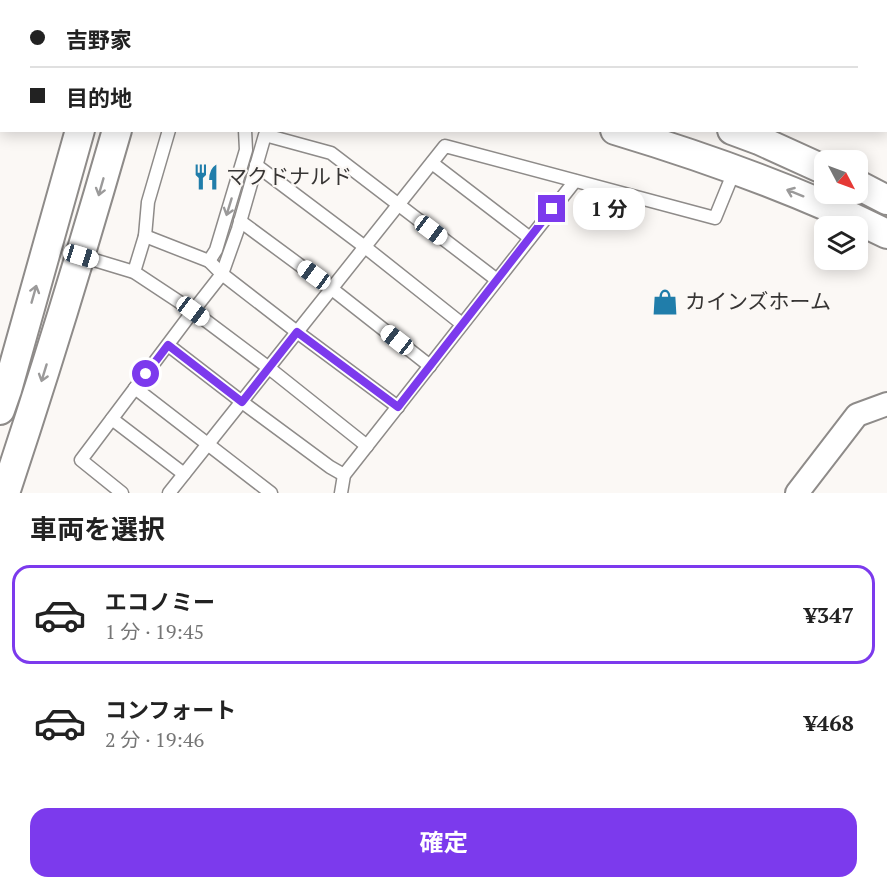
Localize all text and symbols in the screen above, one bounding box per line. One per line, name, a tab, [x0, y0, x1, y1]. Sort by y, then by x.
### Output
text: 吉野家	[66, 25, 132, 54]
text: 目的地	[66, 83, 132, 112]
north arrow	[814, 150, 868, 204]
map controls	[814, 150, 868, 270]
restaurant icon: マクドナルド	[191, 162, 221, 192]
place label: マクドナルド	[226, 162, 352, 190]
one-way arrow	[94, 177, 106, 196]
one-way arrow	[787, 187, 805, 198]
callout: 1 分	[573, 188, 645, 230]
route end	[538, 195, 565, 222]
text: 1 分	[591, 195, 627, 222]
one-way arrow	[223, 198, 234, 217]
car	[411, 212, 451, 248]
button: layers	[814, 216, 868, 270]
car	[61, 242, 101, 270]
car	[294, 257, 334, 293]
one-way arrow	[29, 285, 41, 304]
shop icon: カインズホーム	[650, 287, 680, 317]
place label: カインズホーム	[685, 287, 831, 315]
car	[173, 293, 213, 329]
car	[377, 322, 417, 358]
route start	[132, 360, 159, 387]
one-way arrow	[38, 363, 49, 382]
text: 車両を選択	[30, 511, 165, 547]
text: エコノミー	[105, 587, 215, 616]
icon: car	[33, 588, 87, 642]
text: ¥347	[804, 600, 854, 629]
text: 1 分 · 19:45	[105, 618, 204, 645]
text: コンフォート	[105, 695, 236, 724]
icon: car	[33, 696, 87, 750]
text: ¥468	[804, 708, 854, 737]
text: 2 分 · 19:46	[105, 726, 204, 753]
button: 確定	[30, 808, 857, 877]

